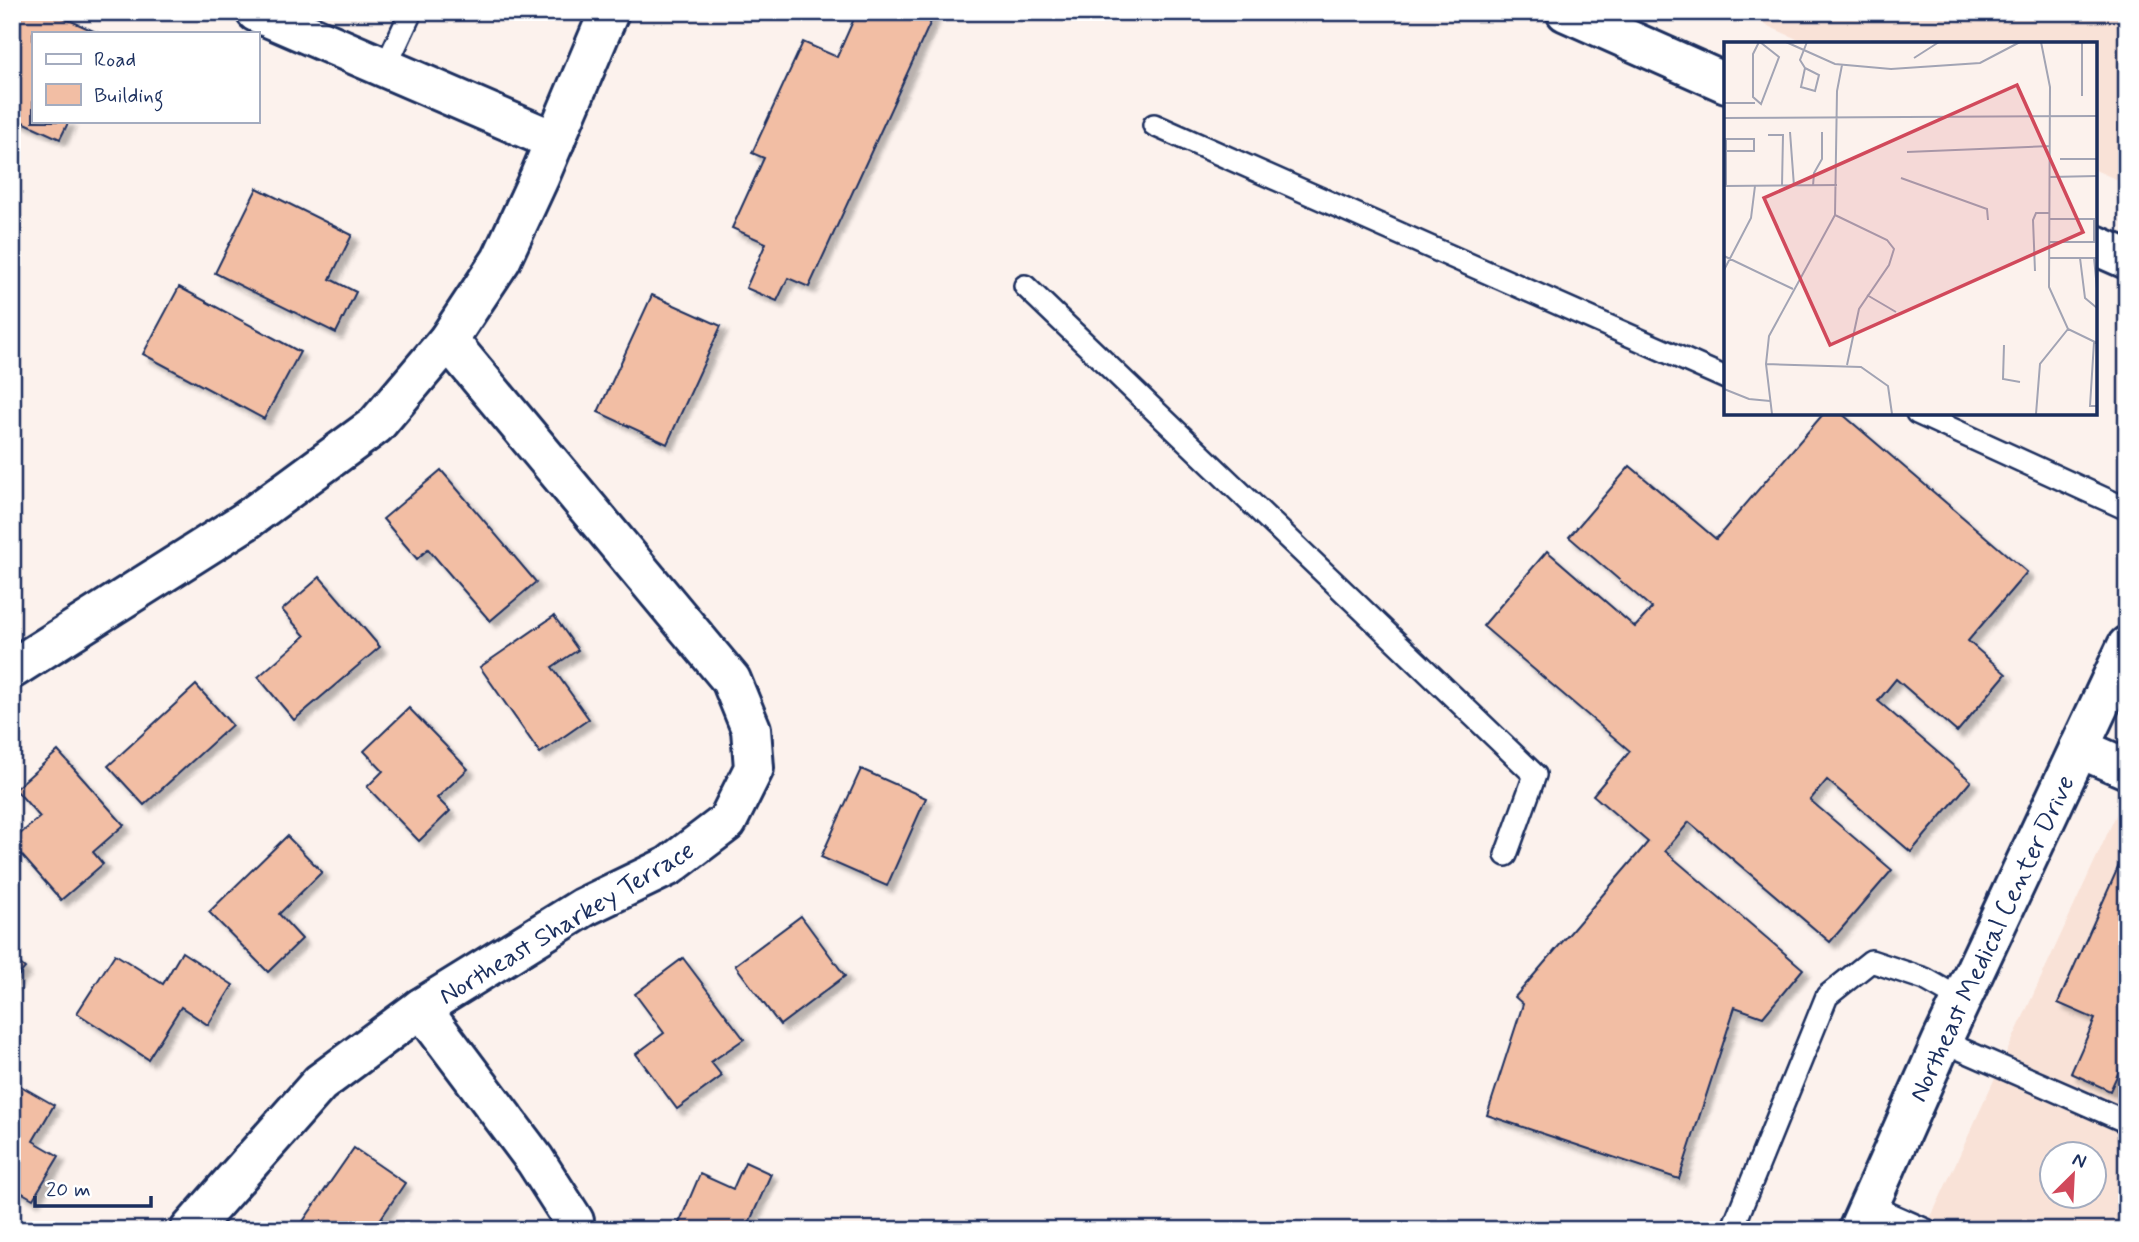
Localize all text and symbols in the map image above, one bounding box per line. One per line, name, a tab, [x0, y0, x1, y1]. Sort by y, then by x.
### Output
legend	[32, 32, 259, 122]
inset map	[1724, 42, 2097, 415]
text: Road	[94, 46, 136, 74]
text: Building	[94, 82, 164, 112]
street label: Northeast Medical Center Drive	[1902, 770, 2084, 1108]
street label: Northeast Sharkey Terrace	[433, 834, 701, 1013]
north arrow	[2038, 1140, 2108, 1210]
text: N	[2068, 1147, 2090, 1175]
scale bar	[35, 1165, 150, 1209]
text: 20 m	[46, 1176, 91, 1204]

